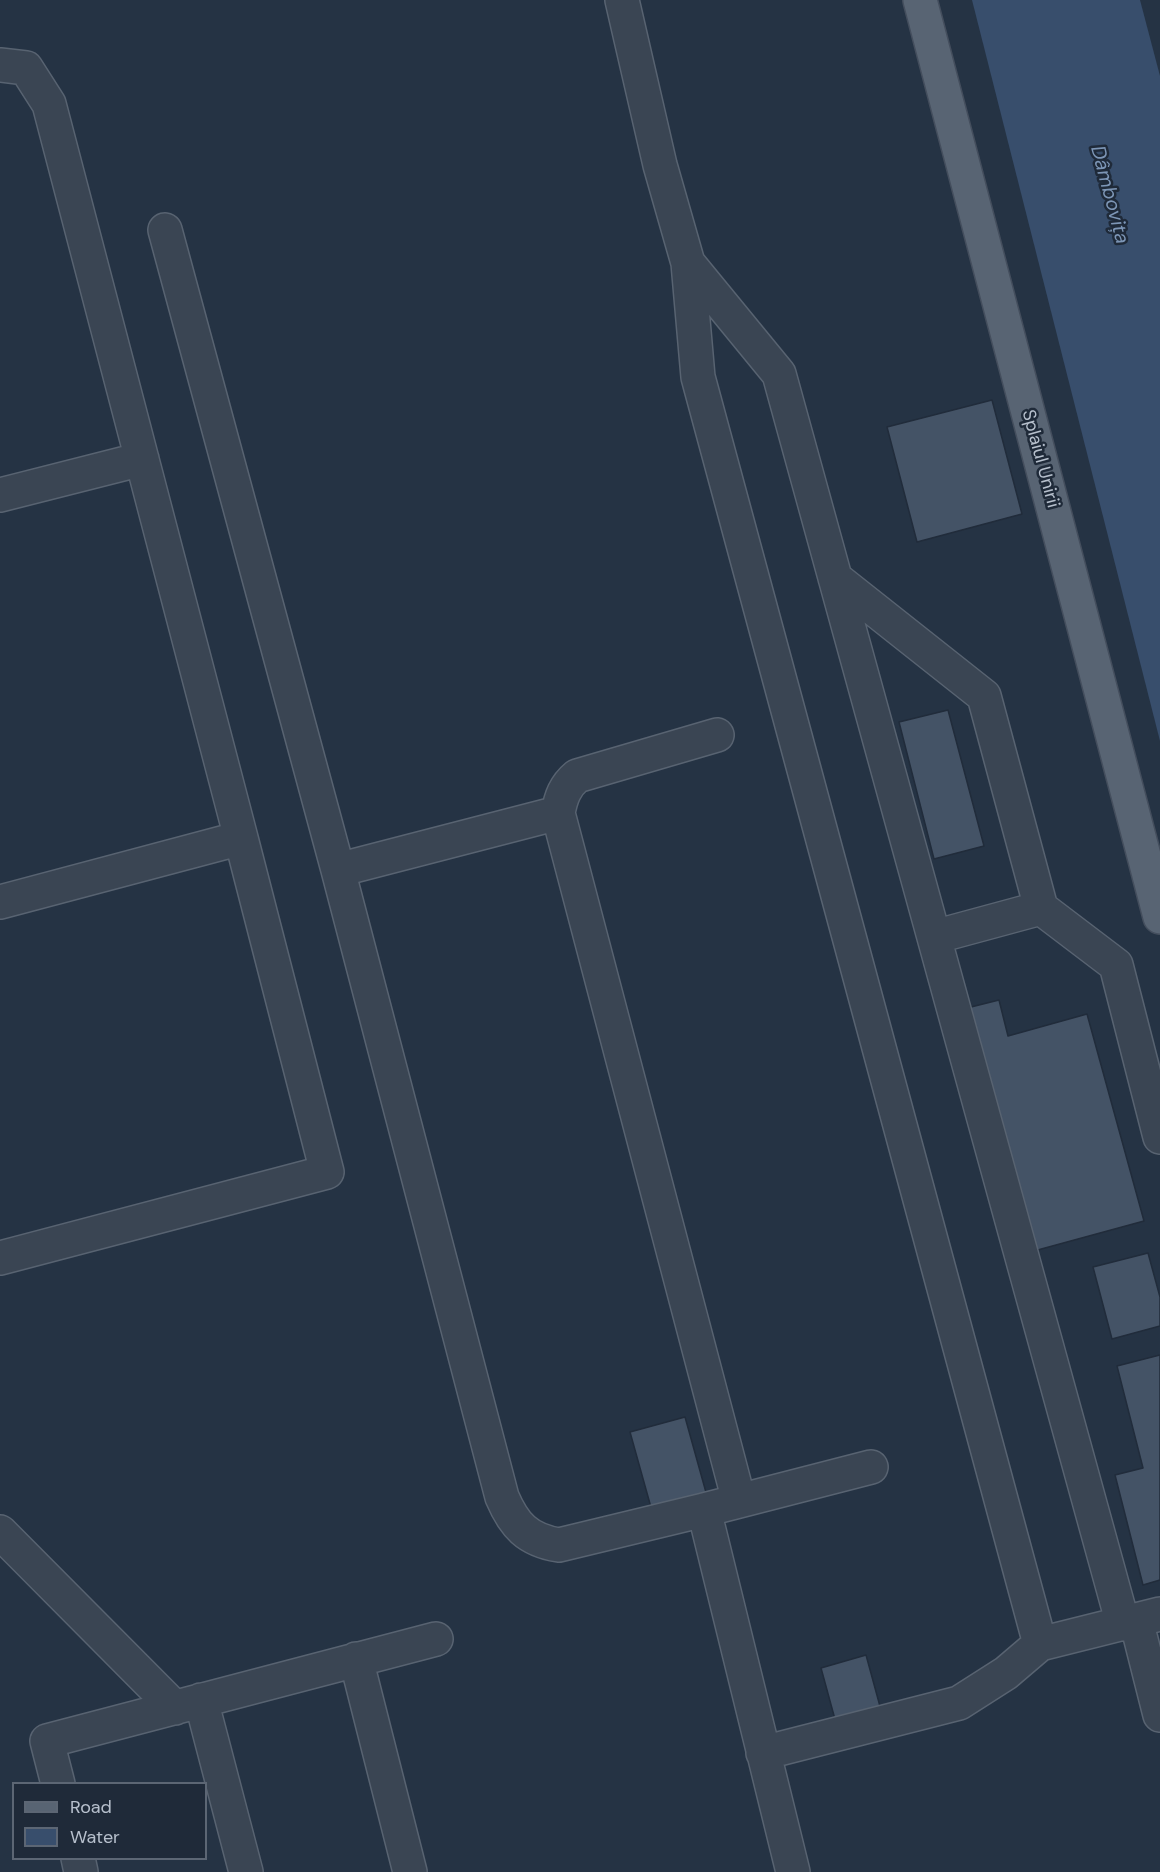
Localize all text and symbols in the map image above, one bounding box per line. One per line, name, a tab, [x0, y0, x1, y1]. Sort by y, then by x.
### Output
water label: Dâmbovița	[1084, 143, 1134, 247]
street label: Splaiul Unirii	[1017, 408, 1063, 510]
legend	[12, 1782, 207, 1860]
text: Road	[70, 1795, 112, 1819]
text: Water	[70, 1825, 120, 1849]

